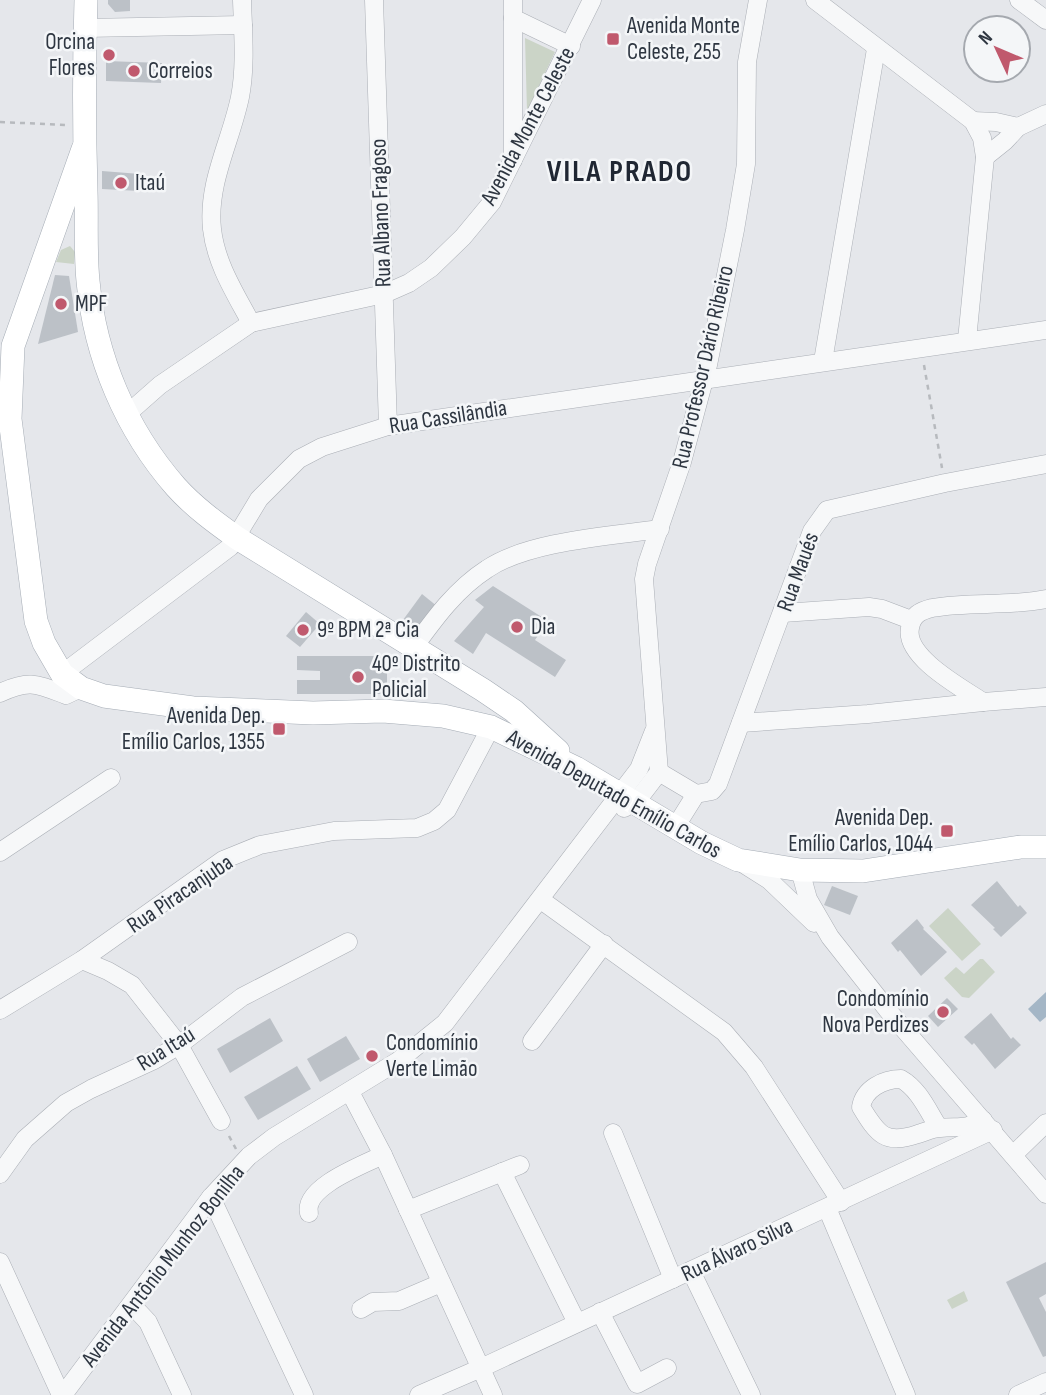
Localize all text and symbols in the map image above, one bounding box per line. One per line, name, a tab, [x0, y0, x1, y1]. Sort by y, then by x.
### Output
place label: Avenida Monte Celeste, 255	[626, 12, 740, 66]
north arrow	[962, 14, 1032, 84]
text: N	[974, 27, 998, 50]
place label: Orcina Flores	[45, 28, 95, 82]
marker: Avenida Monte Celeste, 255	[605, 31, 621, 47]
street label: Avenida Monte Celeste	[474, 42, 581, 211]
marker: Orcina Flores	[101, 47, 117, 63]
place label: Correios	[148, 57, 213, 85]
marker: Correios	[126, 63, 142, 79]
street label: Rua Albano Fragoso	[364, 138, 398, 288]
district label: VILA PRADO	[547, 154, 693, 190]
place label: Itaú	[135, 169, 165, 197]
marker: Itaú	[113, 175, 129, 191]
street label: Rua Professor Dário Ribeiro	[666, 263, 740, 471]
place label: MPF	[75, 290, 107, 318]
marker: MPF	[53, 296, 69, 312]
street label: Rua Cassilândia	[387, 394, 509, 440]
street label: Rua Maués	[771, 529, 825, 615]
place label: Dia	[531, 613, 555, 641]
place label: 9º BPM 2ª Cia	[317, 616, 419, 644]
marker: Dia	[509, 619, 525, 635]
marker: 9º BPM 2ª Cia	[295, 622, 311, 638]
place label: 40º Distrito Policial	[372, 650, 461, 704]
marker: 40º Distrito Policial	[350, 669, 366, 685]
place label: Avenida Dep. Emílio Carlos, 1355	[122, 702, 265, 756]
marker: Avenida Dep. Emílio Carlos, 1355	[271, 721, 287, 737]
street label: Avenida Deputado Emílio Carlos	[501, 723, 726, 865]
place label: Avenida Dep. Emílio Carlos, 1044	[788, 804, 933, 858]
marker: Avenida Dep. Emílio Carlos, 1044	[939, 823, 955, 839]
street label: Rua Piracanjuba	[122, 848, 238, 940]
place label: Condomínio Nova Perdizes	[822, 985, 929, 1039]
marker: Condomínio Nova Perdizes	[935, 1004, 951, 1020]
street label: Rua Itaú	[132, 1020, 200, 1078]
place label: Condomínio Verte Limão	[386, 1029, 478, 1083]
marker: Condomínio Verte Limão	[364, 1048, 380, 1064]
street label: Avenida Antônio Munhoz Bonilha	[75, 1159, 251, 1373]
street label: Rua Álvaro Silva	[677, 1212, 797, 1288]

